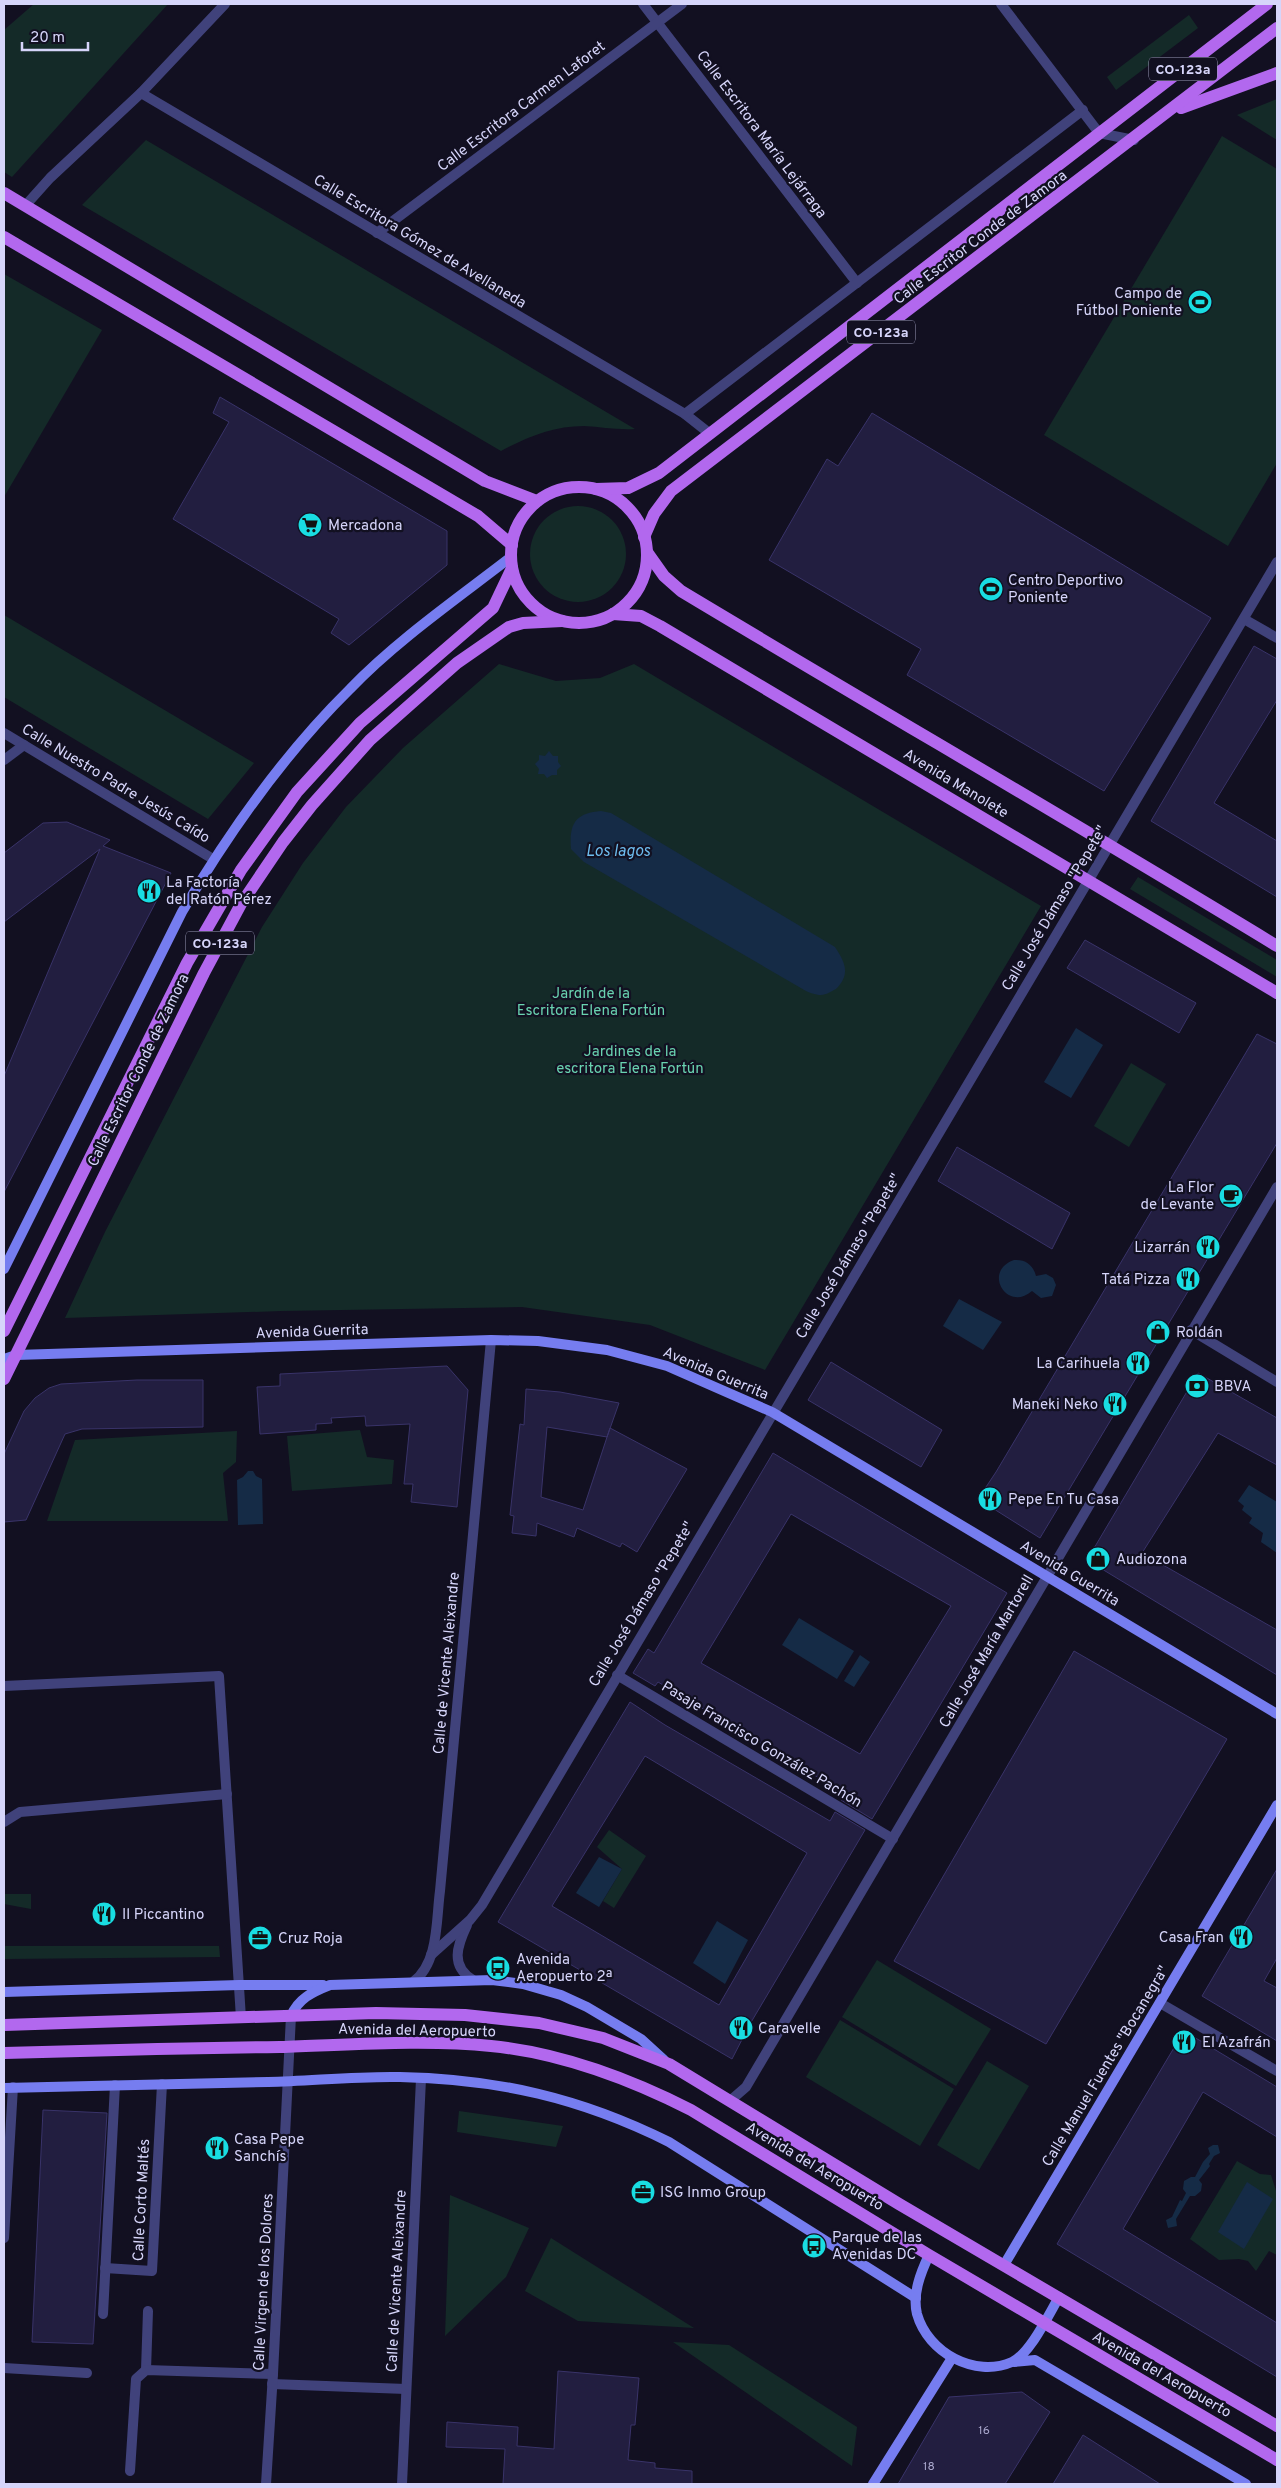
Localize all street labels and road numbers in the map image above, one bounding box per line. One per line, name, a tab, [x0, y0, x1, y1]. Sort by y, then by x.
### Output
street label: Calle Escritora Carmen Laforet	[434, 38, 610, 177]
street label: Calle Escritora María Lejárraga	[691, 47, 830, 223]
road number: CO-123a	[1149, 58, 1217, 80]
street label: Calle Escritor Conde de Zamora	[890, 167, 1071, 310]
street label: Calle Escritora Gómez de Avellaneda	[309, 171, 529, 314]
road number: CO-123a	[847, 321, 915, 344]
street label: Calle Nuestro Padre Jesús Caído	[18, 720, 213, 848]
street label: Avenida Manolete	[899, 745, 1011, 823]
street label: Calle José Dámaso "Pepete"	[998, 823, 1112, 995]
road number: CO-123a	[186, 931, 254, 954]
street label: Calle Escritor Conde de Zamora	[84, 971, 194, 1170]
street label: Calle José Dámaso "Pepete"	[792, 1171, 906, 1343]
street label: Avenida Guerrita	[255, 1321, 369, 1344]
street label: Avenida Guerrita	[660, 1344, 771, 1405]
street label: Calle José Dámaso "Pepete"	[585, 1519, 699, 1691]
street label: Avenida Guerrita	[1016, 1537, 1123, 1612]
street label: Calle de Vicente Aleixandre	[430, 1571, 465, 1755]
street label: Calle José María Martorell	[936, 1572, 1039, 1732]
street label: Pasaje Francisco González Pachón	[657, 1678, 865, 1813]
street label: Calle Manuel Fuentes "Bocanegra"	[1039, 1963, 1174, 2171]
street label: Avenida del Aeropuerto	[338, 2021, 496, 2042]
street label: Avenida del Aeropuerto	[742, 2119, 887, 2216]
street label: Calle Corto Maltés	[130, 2138, 155, 2262]
street label: Calle de Vicente Aleixandre	[383, 2189, 412, 2373]
street label: Calle Virgen de los Dolores	[250, 2193, 279, 2371]
street label: Avenida del Aeropuerto	[1088, 2328, 1234, 2423]

